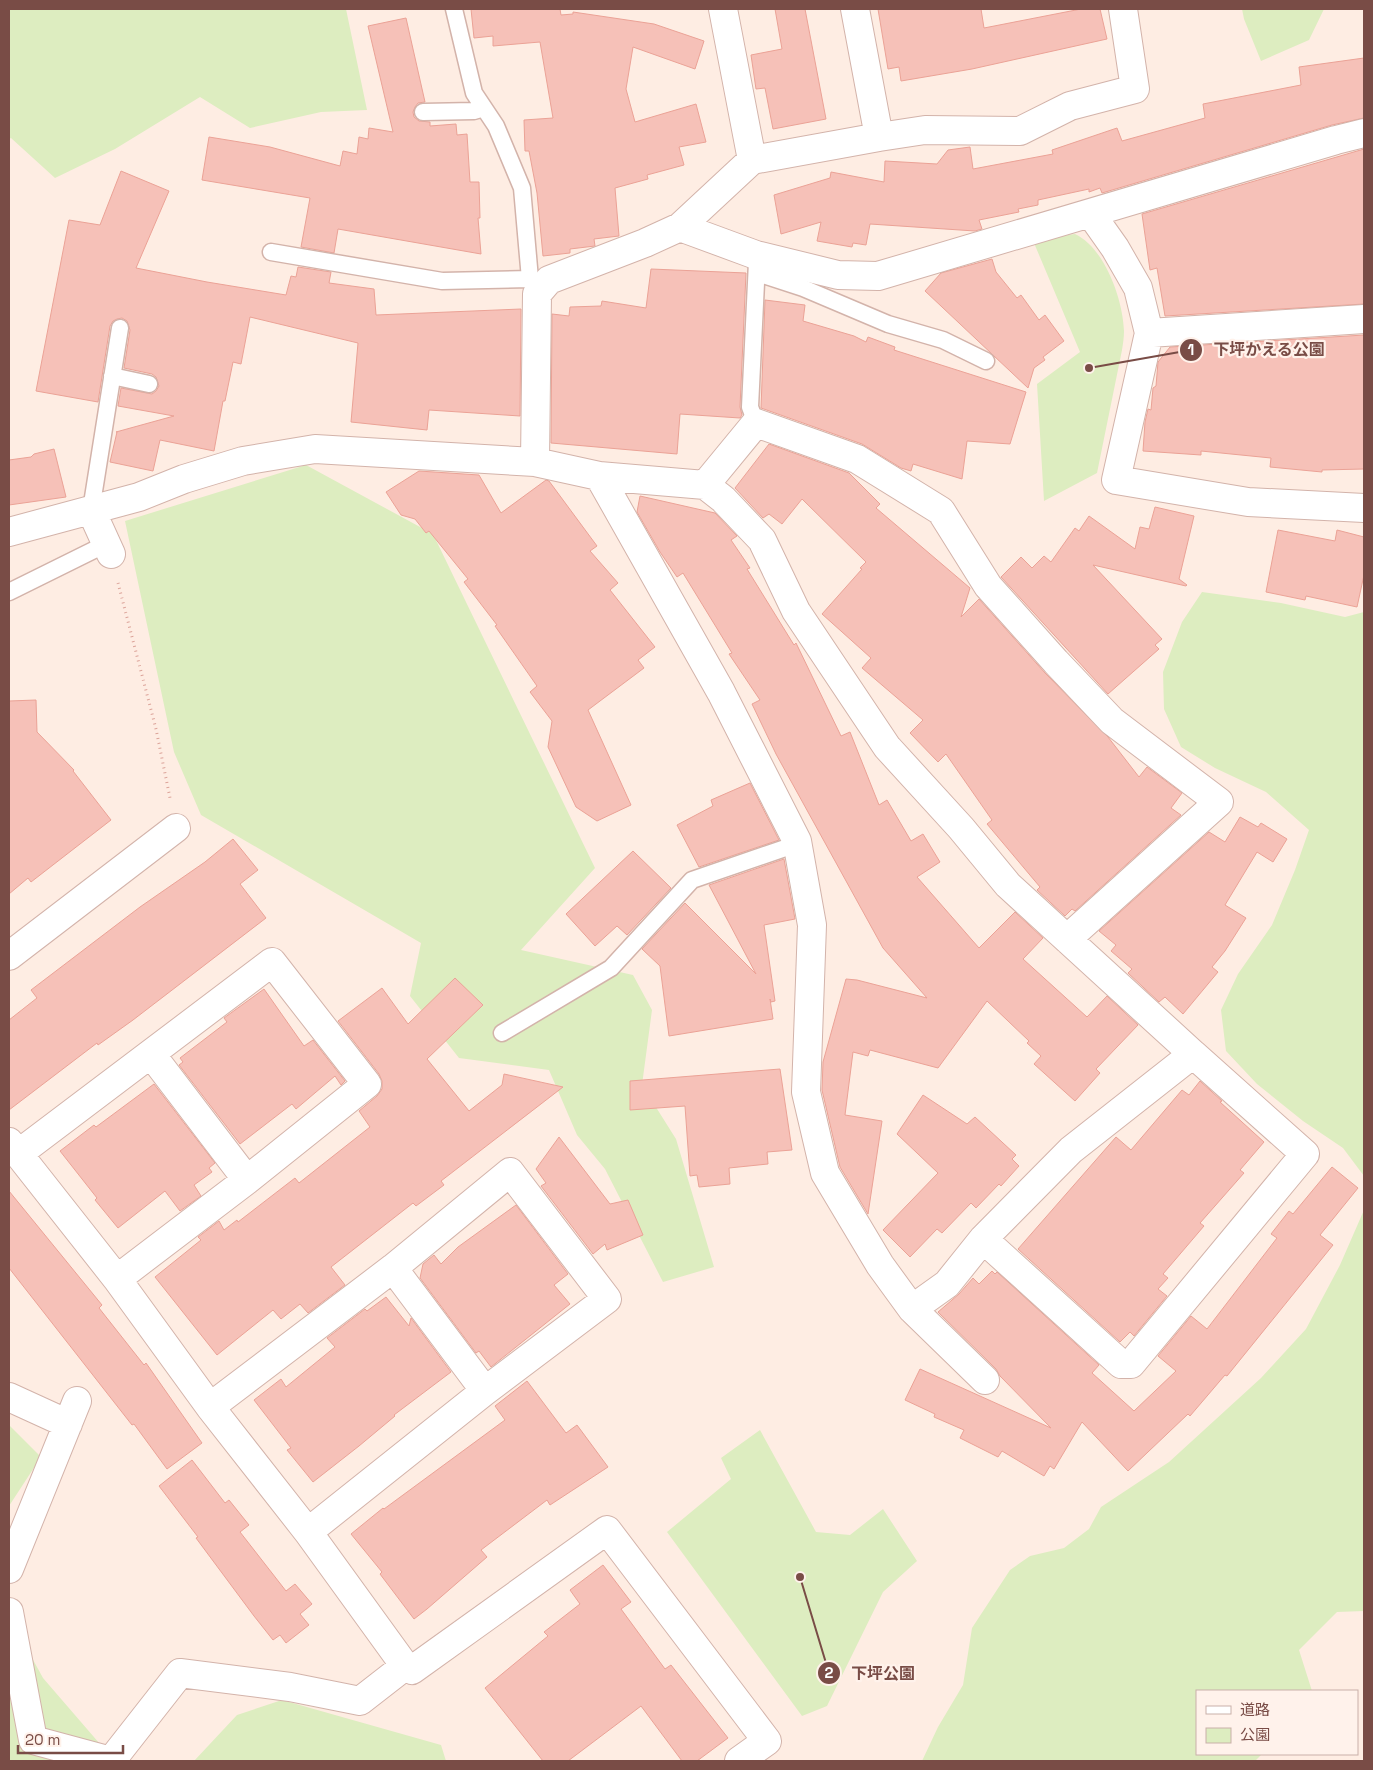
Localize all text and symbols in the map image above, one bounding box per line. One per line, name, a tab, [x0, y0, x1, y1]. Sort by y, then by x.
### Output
callout: 下坪かえる公園	[1178, 334, 1335, 365]
text: 下坪かえる公園	[1213, 339, 1325, 360]
text: 1	[1188, 340, 1194, 359]
callout: 下坪公園	[816, 1658, 925, 1689]
text: 2	[825, 1663, 834, 1682]
text: 下坪公園	[851, 1663, 915, 1684]
legend	[1196, 1690, 1358, 1755]
text: 道路	[1240, 1700, 1270, 1719]
scale bar	[18, 1722, 122, 1754]
text: 公園	[1240, 1725, 1270, 1744]
text: 20 m	[25, 1730, 60, 1749]

